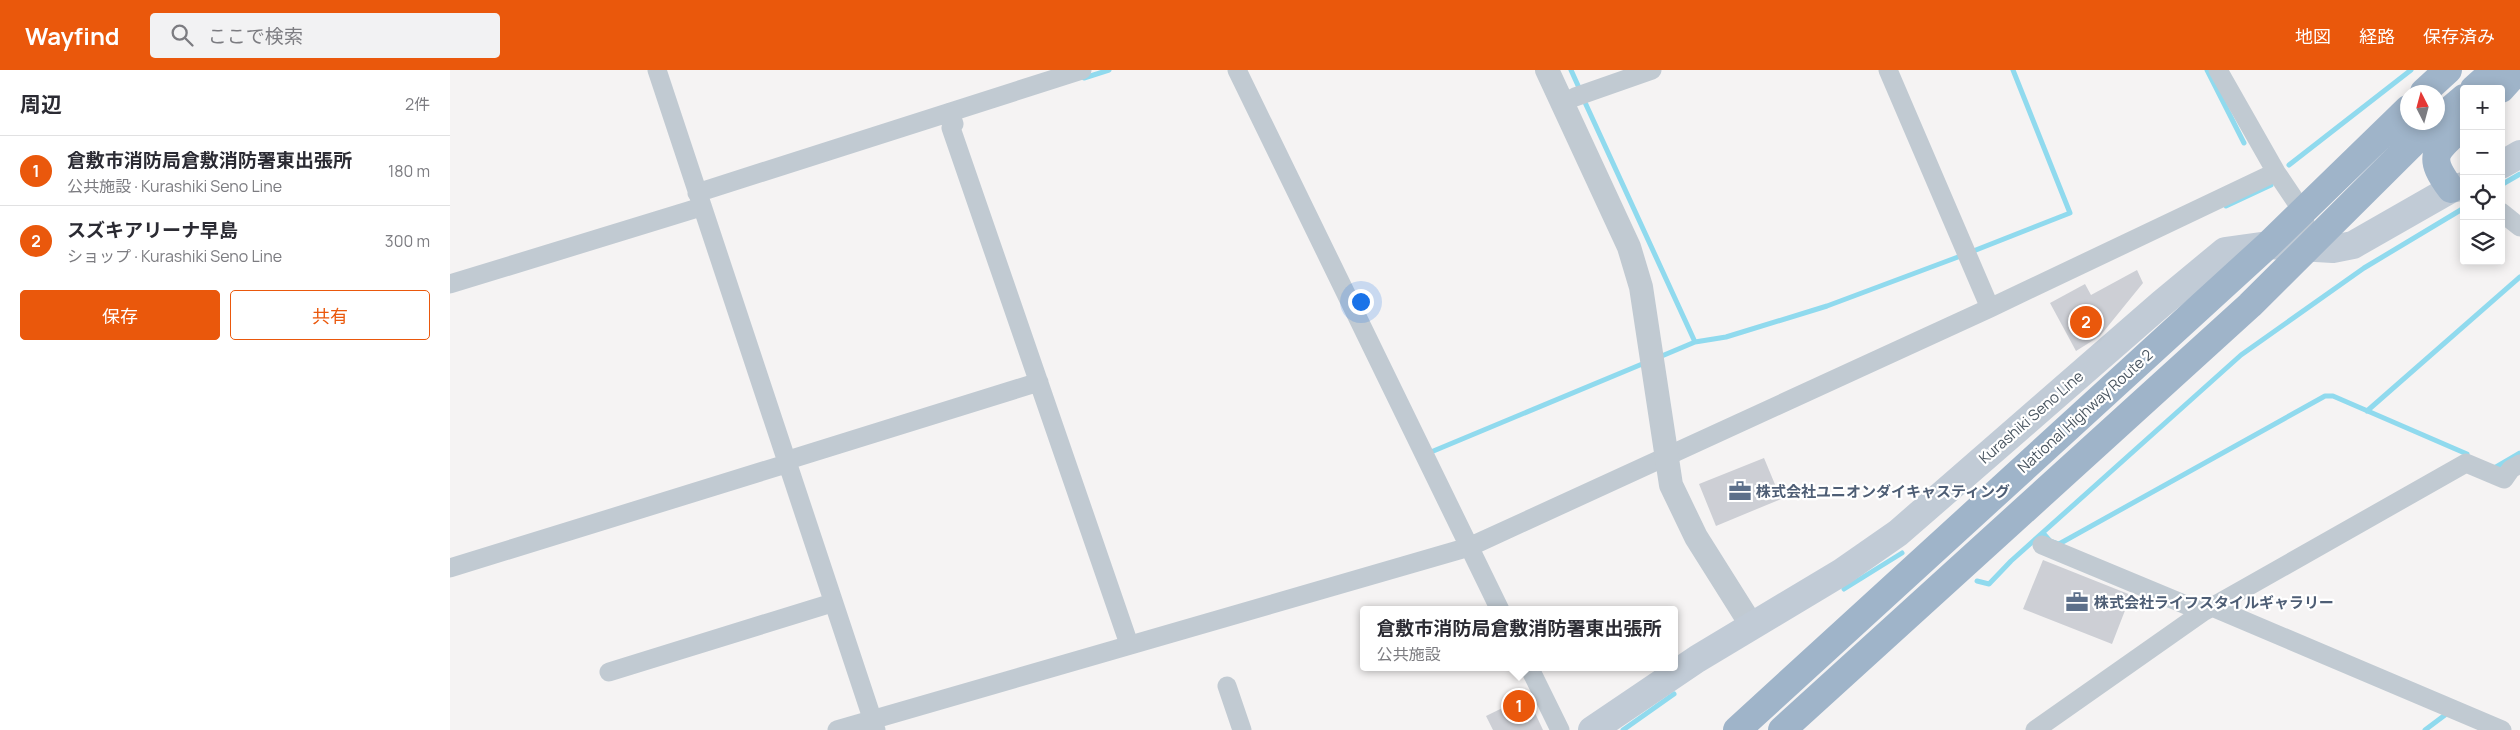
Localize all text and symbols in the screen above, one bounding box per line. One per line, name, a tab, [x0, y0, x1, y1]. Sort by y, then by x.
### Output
search box	[150, 13, 500, 58]
text: Wayfind	[25, 19, 120, 52]
icon: search	[168, 21, 196, 49]
text: ここで検索	[208, 23, 303, 49]
text: 地図	[2295, 24, 2331, 48]
text: 経路	[2359, 24, 2395, 48]
text: 保存済み	[2423, 24, 2495, 48]
north arrow	[2400, 85, 2445, 130]
map controls	[2460, 85, 2505, 265]
button: +	[2460, 85, 2505, 130]
text: 周辺	[20, 90, 62, 118]
text: 2件	[405, 93, 430, 115]
button: −	[2460, 130, 2505, 175]
text: 倉敷市消防局倉敷消防署東出張所	[67, 147, 352, 173]
text: 1	[32, 160, 40, 182]
text: 180 m	[388, 160, 430, 182]
text: 公共施設 · Kurashiki Seno Line	[67, 175, 282, 197]
button: locate	[2460, 175, 2505, 220]
text: スズキアリーナ早島	[67, 217, 238, 243]
button: layers	[2460, 220, 2505, 265]
text: 2	[31, 230, 41, 252]
text: 300 m	[385, 230, 430, 252]
text: ショップ · Kurashiki Seno Line	[67, 245, 282, 267]
your location	[1348, 289, 1374, 315]
button: 保存	[20, 290, 220, 340]
button: 共有	[230, 290, 430, 340]
pin: 2	[2070, 303, 2102, 341]
street label: National Highway Route 2	[2013, 345, 2157, 477]
street label: Kurashiki Seno Line	[1974, 366, 2088, 468]
office icon: 株式会社ユニオンダイキャスティング	[1727, 478, 1753, 504]
place label: 株式会社ユニオンダイキャスティング	[1756, 481, 2010, 502]
office icon: 株式会社ライフスタイルギャラリー	[2064, 589, 2090, 615]
place label: 株式会社ライフスタイルギャラリー	[2094, 592, 2334, 613]
popup	[1360, 606, 1678, 671]
text: 倉敷市消防局倉敷消防署東出張所	[1376, 615, 1662, 641]
text: 公共施設	[1376, 643, 1441, 665]
pin: 1	[1503, 687, 1535, 725]

